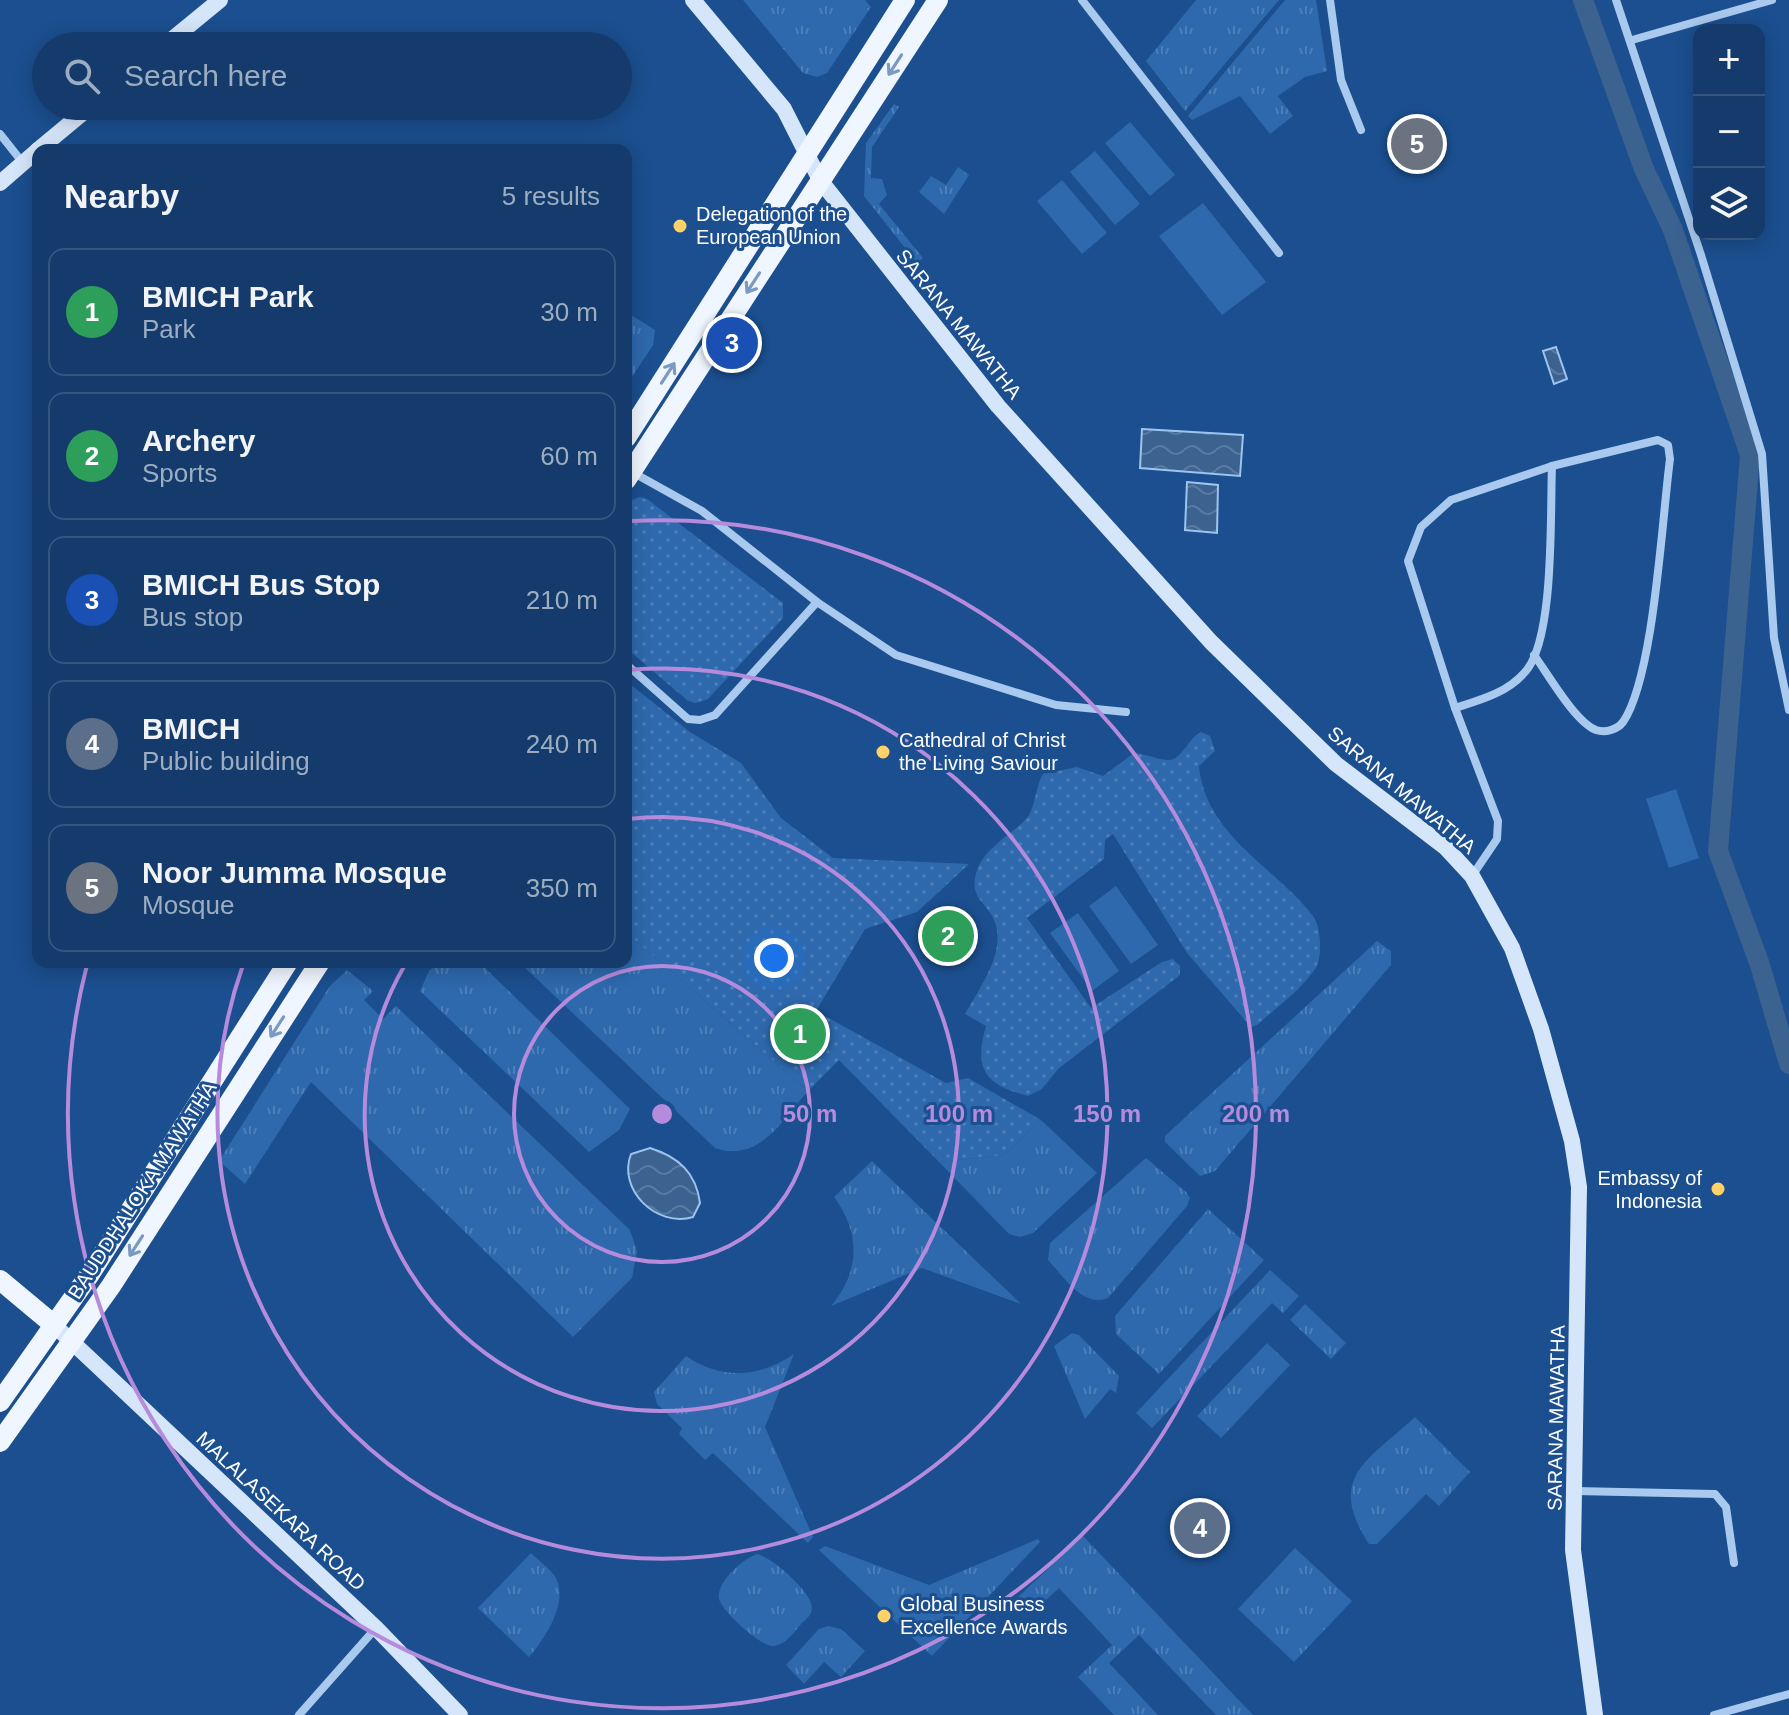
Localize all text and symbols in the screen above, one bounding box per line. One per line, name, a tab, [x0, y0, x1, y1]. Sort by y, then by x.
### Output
map controls	[1693, 24, 1765, 240]
button: +	[1693, 24, 1765, 96]
search box	[32, 32, 632, 120]
icon: search	[60, 54, 104, 98]
one-way arrow	[887, 54, 903, 76]
text: Search here	[124, 59, 287, 92]
button: −	[1693, 96, 1765, 168]
pin: 5	[1391, 114, 1443, 174]
button: layers	[1693, 168, 1765, 240]
text: Nearby	[64, 177, 179, 215]
text: 5 results	[502, 181, 600, 211]
place label: Delegation of the European Union	[696, 203, 847, 248]
marker: Delegation of the European Union	[671, 217, 689, 235]
street label: SARANA MAWATHA	[892, 245, 1026, 404]
one-way arrow	[745, 272, 762, 294]
text: BMICH Park	[142, 280, 314, 313]
text: 1	[85, 297, 99, 327]
text: 30 m	[540, 297, 598, 327]
pin: 3	[706, 313, 758, 373]
text: Park	[142, 314, 195, 344]
one-way arrow	[661, 362, 677, 385]
text: Archery	[142, 424, 255, 457]
text: 2	[85, 441, 99, 471]
text: 60 m	[540, 441, 598, 471]
text: Sports	[142, 458, 217, 488]
text: BMICH Bus Stop	[142, 568, 380, 601]
text: 3	[85, 585, 99, 615]
text: 210 m	[526, 585, 598, 615]
text: Bus stop	[142, 602, 243, 632]
text: BMICH	[142, 712, 240, 745]
street label: SARANA MAWATHA	[1324, 722, 1481, 859]
text: 4	[85, 729, 99, 759]
text: 240 m	[526, 729, 598, 759]
place label: Cathedral of Christ the Living Saviour	[899, 729, 1066, 774]
marker: Cathedral of Christ the Living Saviour	[874, 743, 892, 761]
text: Public building	[142, 746, 310, 776]
text: Noor Jumma Mosque	[142, 856, 447, 889]
text: 5	[85, 873, 99, 903]
text: 350 m	[526, 873, 598, 903]
text: Mosque	[142, 890, 235, 920]
pin: 2	[922, 906, 974, 966]
your location	[754, 938, 794, 978]
pin: 1	[774, 1004, 826, 1064]
one-way arrow	[269, 1016, 285, 1038]
street label: BAUDDHALOKA MAWATHA	[63, 1077, 221, 1303]
centre of rings	[648, 1100, 676, 1128]
text: 50 m	[783, 1100, 837, 1127]
text: 100 m	[925, 1100, 993, 1127]
text: 150 m	[1073, 1100, 1141, 1127]
text: 200 m	[1222, 1100, 1290, 1127]
place label: Embassy of Indonesia	[1598, 1167, 1703, 1212]
marker: Embassy of Indonesia	[1709, 1180, 1727, 1198]
one-way arrow	[128, 1234, 144, 1257]
street label: SARANA MAWATHA	[1543, 1324, 1569, 1511]
street label: MALALASEKARA ROAD	[192, 1427, 370, 1595]
pin: 4	[1174, 1498, 1226, 1558]
place label: Global Business Excellence Awards	[900, 1593, 1068, 1638]
marker: Global Business Excellence Awards	[875, 1607, 893, 1625]

